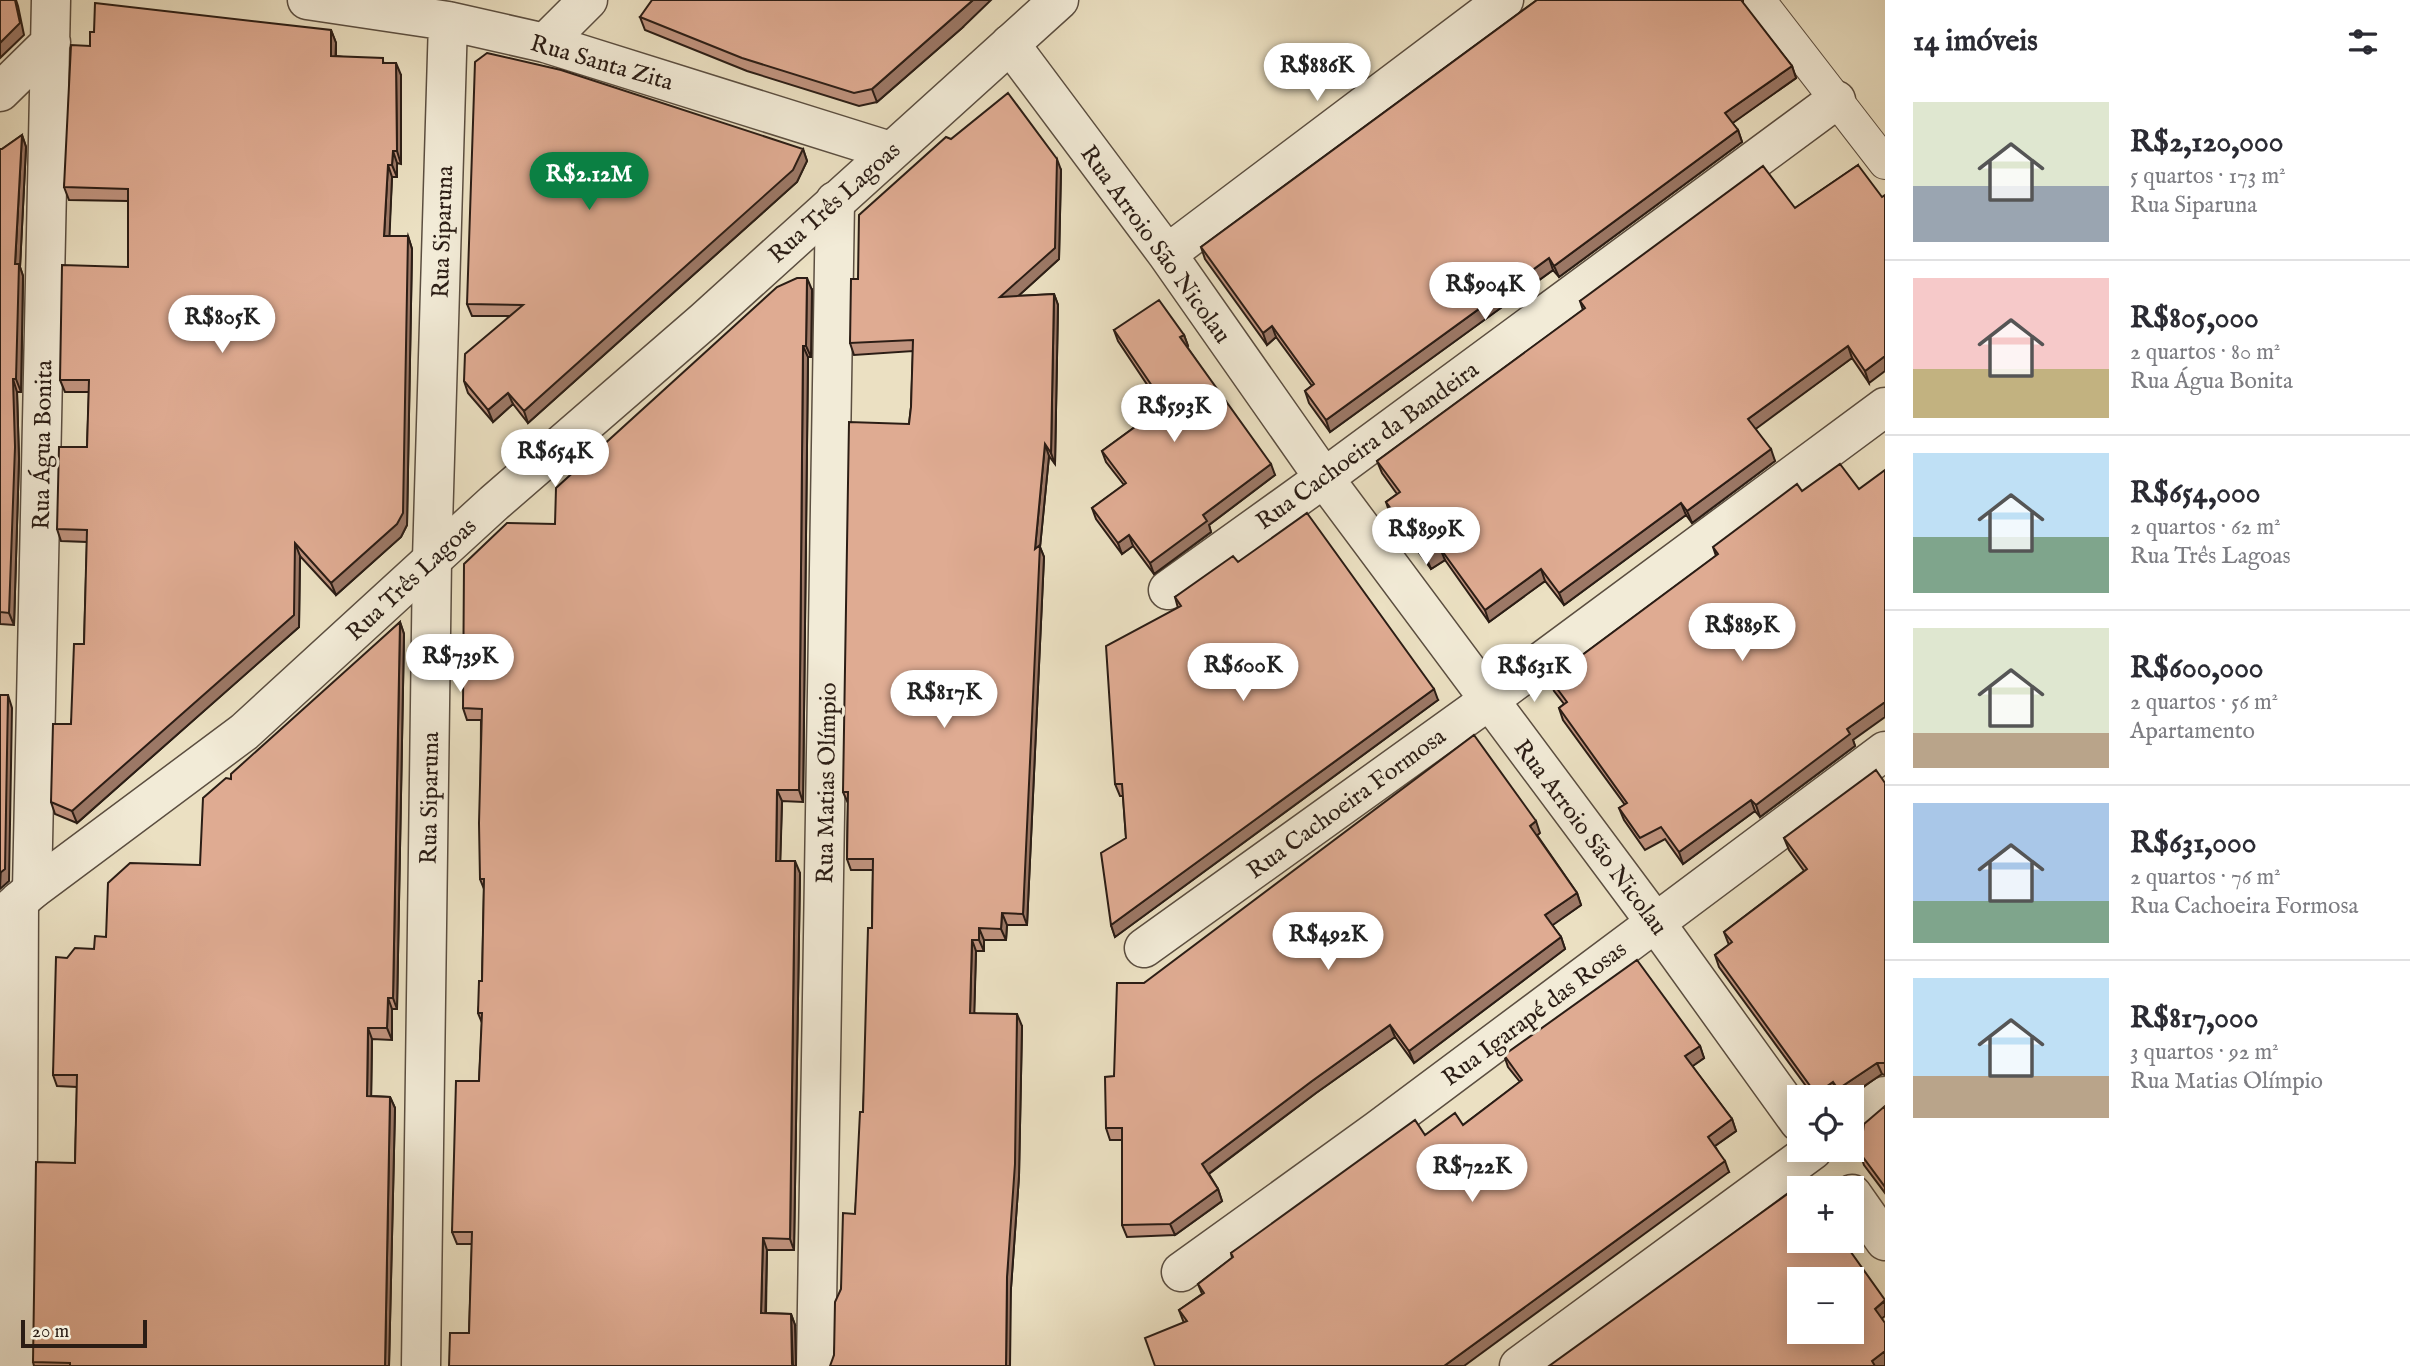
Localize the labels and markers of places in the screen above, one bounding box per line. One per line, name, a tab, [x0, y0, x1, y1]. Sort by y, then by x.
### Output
pin: R$886K	[1260, 43, 1374, 103]
pin: R$2.12M	[524, 152, 654, 212]
pin: R$904K	[1428, 262, 1542, 322]
pin: R$805K	[165, 296, 279, 355]
pin: R$593K	[1117, 384, 1231, 444]
pin: R$654K	[498, 430, 612, 489]
pin: R$899K	[1369, 508, 1483, 567]
pin: R$889K	[1685, 604, 1799, 663]
pin: R$739K	[403, 634, 517, 694]
pin: R$600K	[1186, 644, 1300, 703]
pin: R$631K	[1477, 644, 1591, 704]
pin: R$817K	[887, 670, 1001, 730]
pin: R$492K	[1271, 912, 1385, 972]
pin: R$722K	[1415, 1144, 1529, 1204]

